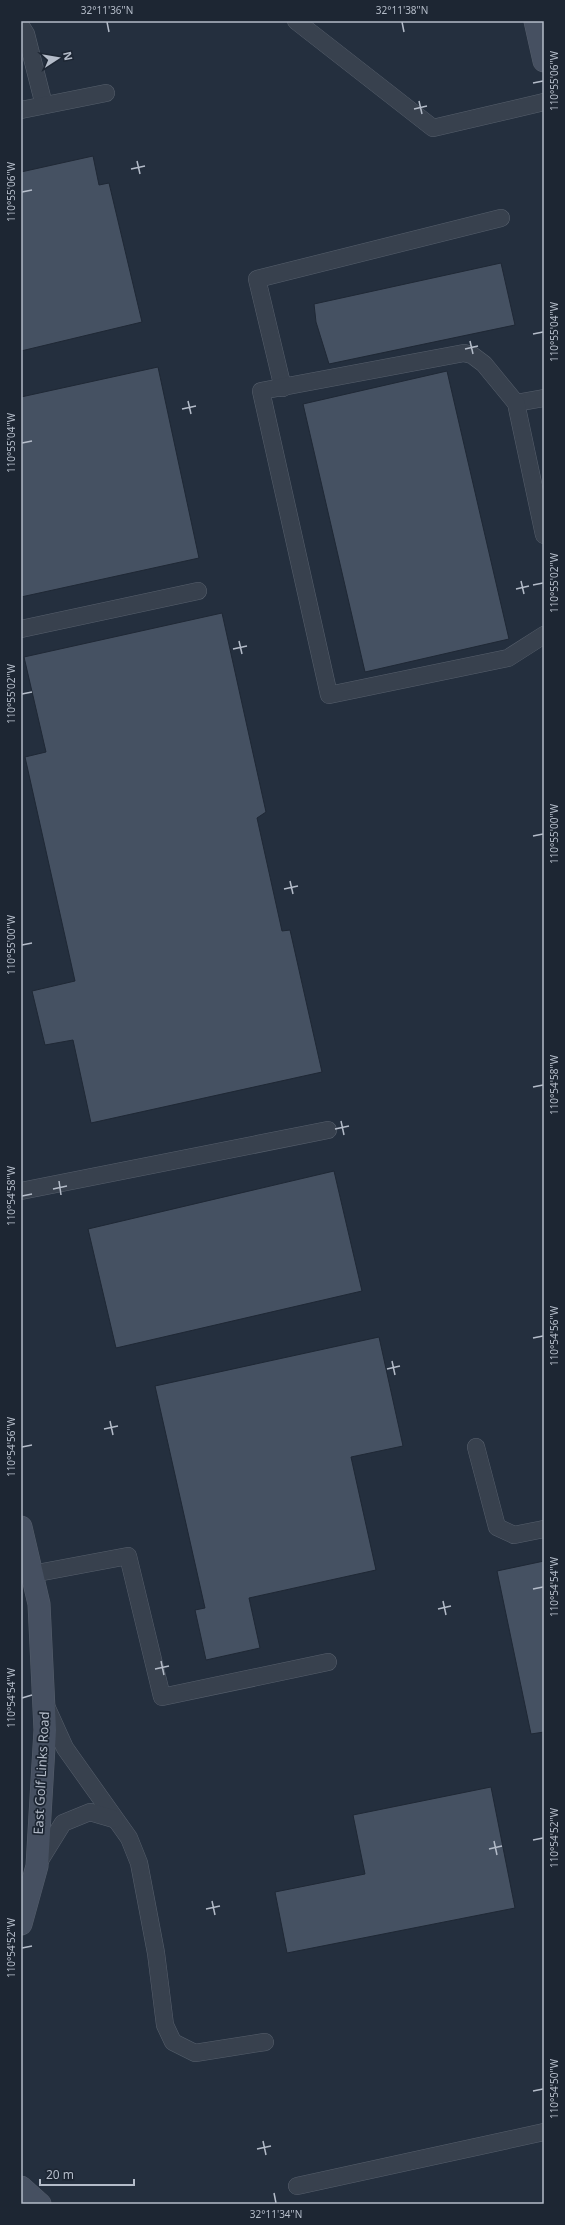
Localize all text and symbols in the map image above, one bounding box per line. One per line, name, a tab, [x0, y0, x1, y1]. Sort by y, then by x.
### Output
text: 32°11'36"N	[81, 3, 133, 17]
text: 32°11'38"N	[376, 3, 428, 17]
north arrow	[38, 38, 78, 78]
text: N	[60, 50, 77, 62]
text: 110°55'06"W	[547, 50, 561, 111]
text: 110°55'06"W	[4, 161, 18, 222]
text: 110°55'04"W	[547, 301, 561, 362]
text: 110°55'04"W	[4, 412, 18, 473]
text: 110°55'02"W	[547, 552, 561, 613]
text: 110°55'02"W	[4, 663, 18, 724]
text: 110°55'00"W	[547, 803, 561, 864]
text: 110°55'00"W	[4, 914, 18, 975]
text: 110°54'58"W	[547, 1054, 561, 1115]
text: 110°54'58"W	[4, 1165, 18, 1226]
text: 110°54'56"W	[547, 1305, 561, 1366]
text: 110°54'56"W	[4, 1416, 18, 1477]
text: 110°54'54"W	[547, 1556, 561, 1617]
text: 110°54'54"W	[4, 1667, 18, 1728]
street label: East Golf Links Road	[29, 1711, 53, 1835]
text: 110°54'52"W	[547, 1807, 561, 1868]
text: 110°54'52"W	[4, 1917, 18, 1978]
text: 110°54'50"W	[547, 2058, 561, 2119]
scale bar	[40, 2161, 134, 2187]
text: 20 m	[46, 2166, 74, 2183]
text: 32°11'34"N	[250, 2207, 302, 2221]

